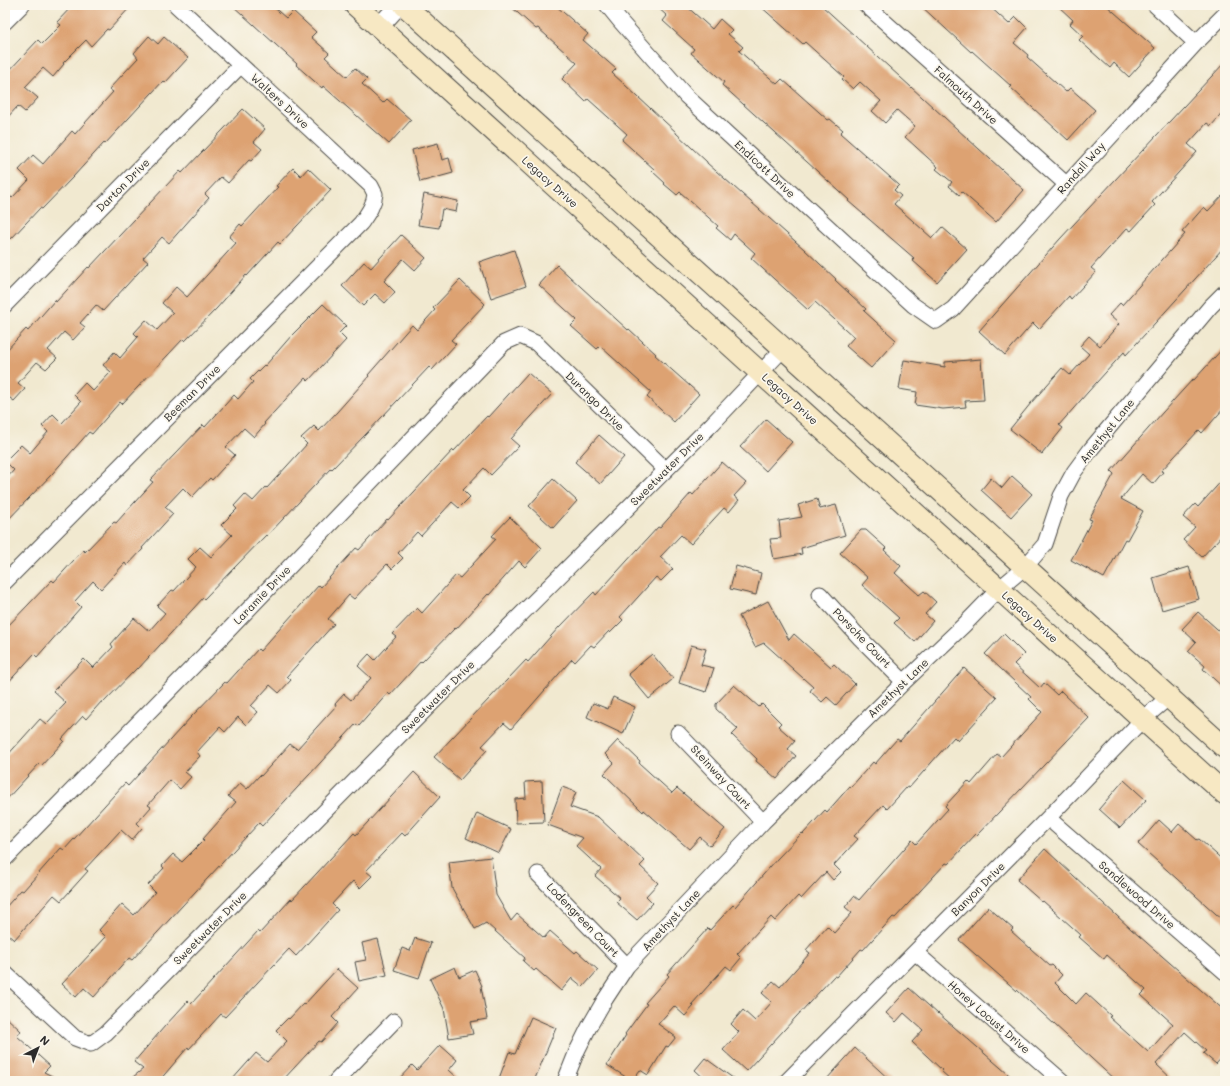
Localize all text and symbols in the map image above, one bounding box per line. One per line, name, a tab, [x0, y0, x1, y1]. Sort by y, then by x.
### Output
street label: Falmouth Drive	[931, 62, 1001, 127]
street label: Walters Drive	[248, 70, 313, 132]
street label: Endicott Drive	[732, 137, 799, 201]
street label: Randall Way	[1053, 138, 1108, 197]
street label: Legacy Drive	[519, 152, 582, 211]
street label: Darton Drive	[93, 154, 153, 215]
street label: Beeman Drive	[160, 361, 224, 424]
street label: Durango Drive	[563, 368, 628, 433]
street label: Legacy Drive	[759, 369, 822, 428]
street label: Amethyst Lane	[1076, 395, 1137, 466]
street label: Sweetwater Drive	[627, 428, 707, 509]
street label: Laramie Drive	[230, 562, 294, 627]
street label: Legacy Drive	[999, 587, 1062, 646]
street label: Porsche Court	[830, 604, 895, 671]
street label: Amethyst Lane	[864, 655, 931, 721]
street label: Sweetwater Drive	[398, 656, 478, 737]
street label: Steinway Court	[688, 741, 755, 812]
street label: Sandlewood Drive	[1096, 857, 1179, 932]
street label: Banyon Drive	[947, 858, 1008, 919]
street label: Lodengreen Court	[544, 879, 623, 960]
street label: Amethyst Lane	[638, 885, 703, 954]
street label: Sweetwater Drive	[170, 887, 250, 968]
street label: Honey Locust Drive	[945, 977, 1034, 1057]
north arrow	[18, 1028, 58, 1068]
text: N	[37, 1032, 53, 1049]

